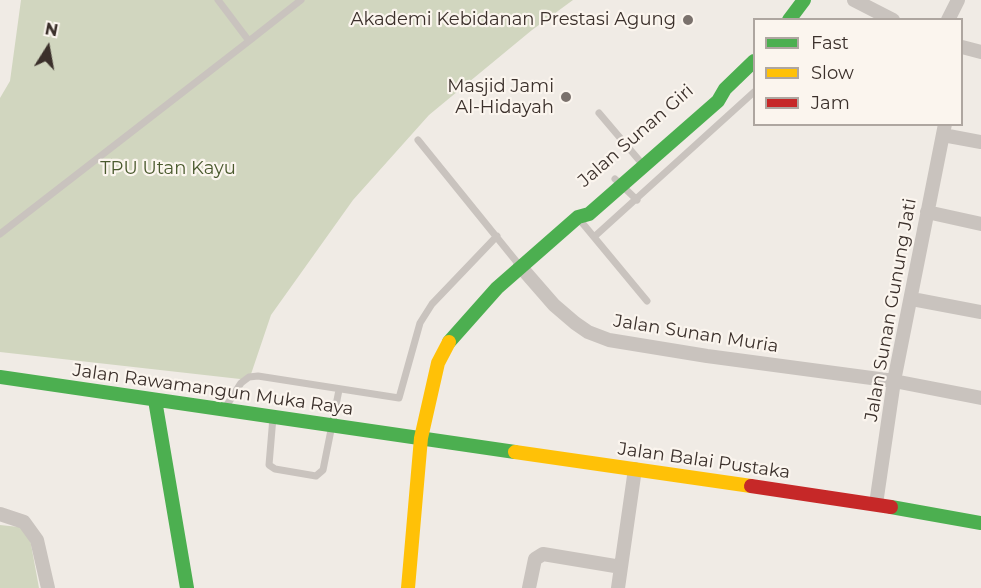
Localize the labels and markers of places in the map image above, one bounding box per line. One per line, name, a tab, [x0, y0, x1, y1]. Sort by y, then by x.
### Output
place label: Akademi Kebidanan Prestasi Agung	[351, 9, 676, 31]
marker: Akademi Kebidanan Prestasi Agung	[681, 13, 695, 27]
place label: Masjid Jami Al-Hidayah	[447, 76, 554, 118]
marker: Masjid Jami Al-Hidayah	[559, 90, 573, 104]

